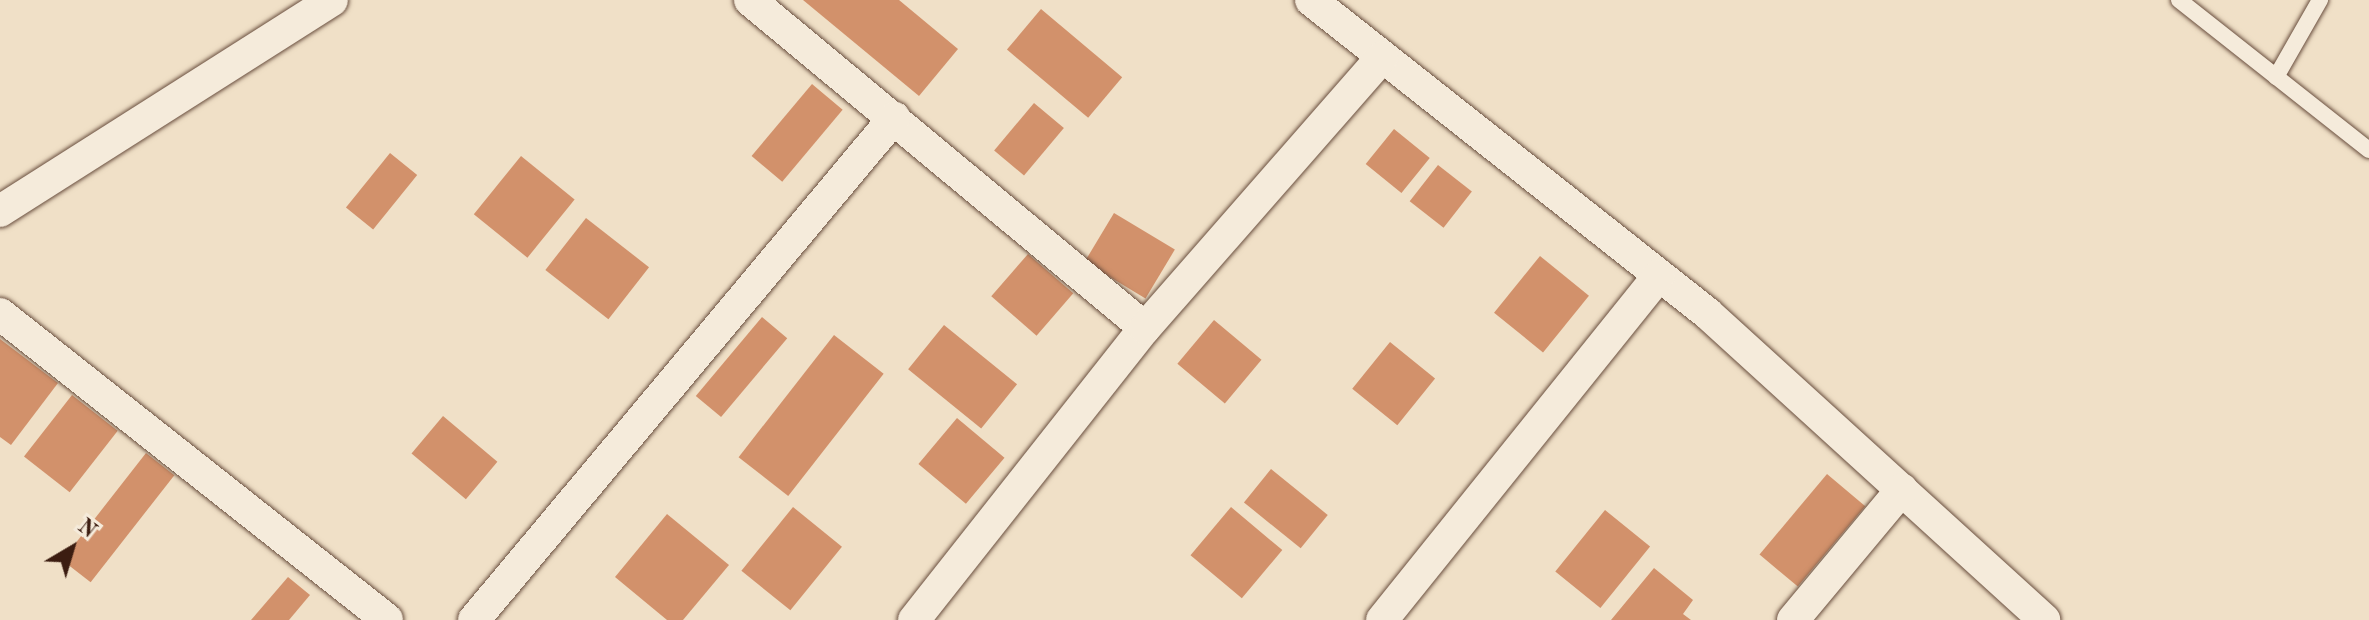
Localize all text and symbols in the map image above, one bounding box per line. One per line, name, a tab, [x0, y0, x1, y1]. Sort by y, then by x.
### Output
north arrow	[32, 508, 112, 588]
text: N	[73, 515, 100, 543]

